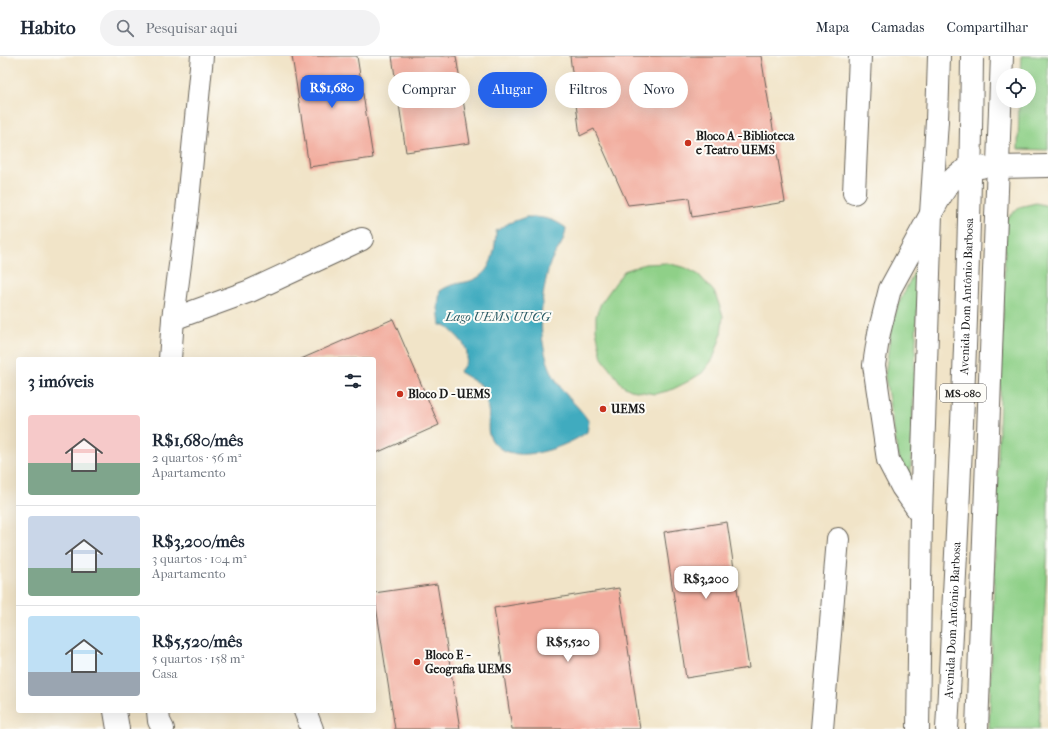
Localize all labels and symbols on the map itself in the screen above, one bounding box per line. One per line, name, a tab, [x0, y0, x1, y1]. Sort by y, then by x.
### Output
pin: R$1,680	[295, 75, 369, 109]
place label: Bloco A - Biblioteca e Teatro UEMS	[696, 129, 795, 157]
marker: Bloco A - Biblioteca e Teatro UEMS	[683, 138, 693, 148]
street label: Avenida Dom Antônio Barbosa	[957, 217, 976, 376]
water label: Lago UEMS UUCG	[444, 309, 552, 324]
road number: MS-080	[940, 384, 986, 402]
place label: Bloco D - UEMS	[408, 387, 490, 401]
marker: Bloco D - UEMS	[395, 389, 405, 399]
place label: UEMS	[610, 402, 645, 416]
marker: UEMS	[598, 404, 608, 414]
street label: Avenida Dom Antônio Barbosa	[942, 541, 964, 700]
pin: R$3,200	[669, 566, 743, 600]
pin: R$5,520	[531, 629, 605, 663]
place label: Bloco E - Geografia UEMS	[425, 648, 511, 677]
marker: Bloco E - Geografia UEMS	[412, 657, 422, 667]

